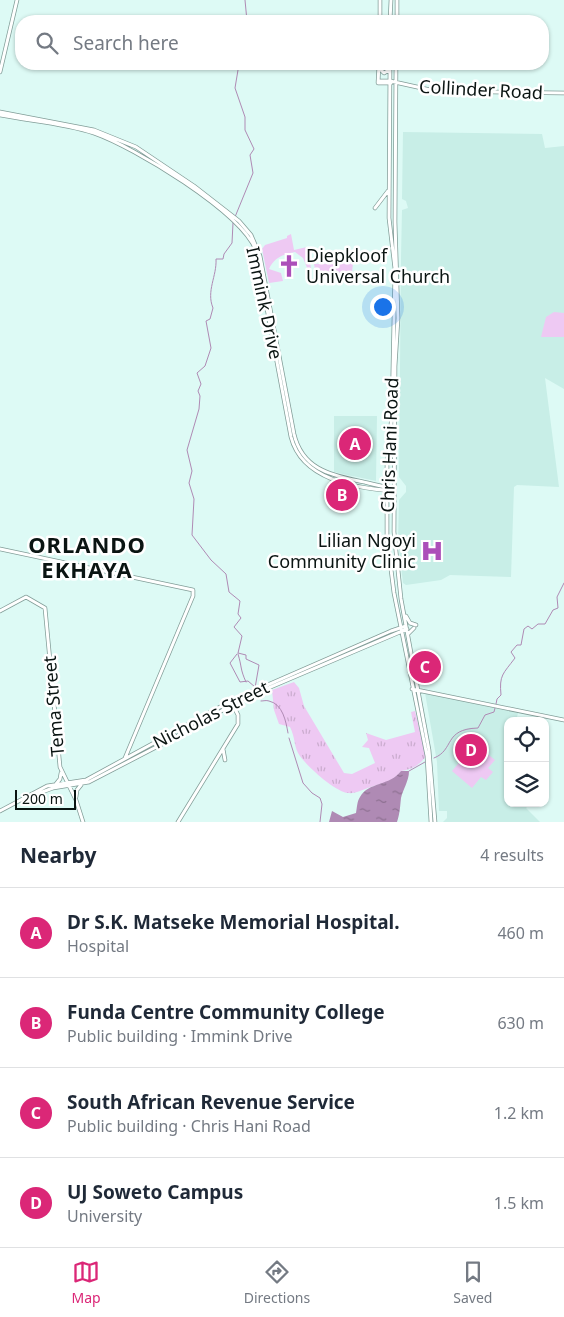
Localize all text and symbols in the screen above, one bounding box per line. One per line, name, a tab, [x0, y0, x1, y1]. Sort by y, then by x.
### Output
search box	[15, 15, 549, 70]
icon: search	[33, 29, 61, 57]
text: Search here	[73, 30, 179, 56]
street label: Collinder Road	[419, 74, 544, 104]
place label: Diepkloof Universal Church	[306, 243, 450, 288]
street label: Immink Drive	[241, 244, 289, 361]
church icon: Diepkloof Universal Church	[276, 253, 302, 279]
your location	[370, 294, 396, 320]
street label: Chris Hani Road	[375, 377, 403, 513]
pin: A	[339, 425, 371, 463]
pin: B	[326, 476, 358, 514]
place label: Lilian Ngoyi Community Clinic	[268, 528, 416, 573]
district label: ORLANDO EKHAYA	[28, 529, 146, 584]
hospital icon: Lilian Ngoyi Community Clinic	[419, 538, 445, 564]
pin: C	[409, 648, 441, 686]
street label: Tema Street	[37, 654, 69, 757]
street label: Nicholas Street	[148, 674, 273, 754]
map controls	[504, 717, 549, 807]
button: locate	[504, 717, 549, 762]
pin: D	[455, 731, 487, 769]
button: layers	[504, 762, 549, 807]
scale bar	[15, 787, 76, 810]
text: 200 m	[22, 789, 63, 808]
text: Nearby	[20, 841, 96, 869]
text: 4 results	[480, 844, 544, 866]
text: Dr S.K. Matseke Memorial Hospital.	[67, 909, 400, 935]
text: A	[30, 922, 42, 944]
text: 460 m	[497, 922, 544, 944]
text: Hospital	[67, 935, 129, 957]
text: Funda Centre Community College	[67, 999, 385, 1025]
text: B	[31, 1012, 41, 1034]
text: 630 m	[497, 1012, 544, 1034]
text: Public building · Immink Drive	[67, 1025, 292, 1047]
text: South African Revenue Service	[67, 1089, 355, 1115]
text: C	[31, 1102, 41, 1124]
text: 1.2 km	[494, 1102, 544, 1124]
text: Public building · Chris Hani Road	[67, 1115, 311, 1137]
text: UJ Soweto Campus	[67, 1179, 243, 1205]
text: D	[30, 1192, 42, 1214]
text: 1.5 km	[494, 1192, 544, 1214]
text: University	[67, 1205, 142, 1227]
tab: Map	[72, 1258, 101, 1307]
tab: Directions	[244, 1258, 310, 1307]
tab: Saved	[453, 1258, 492, 1307]

